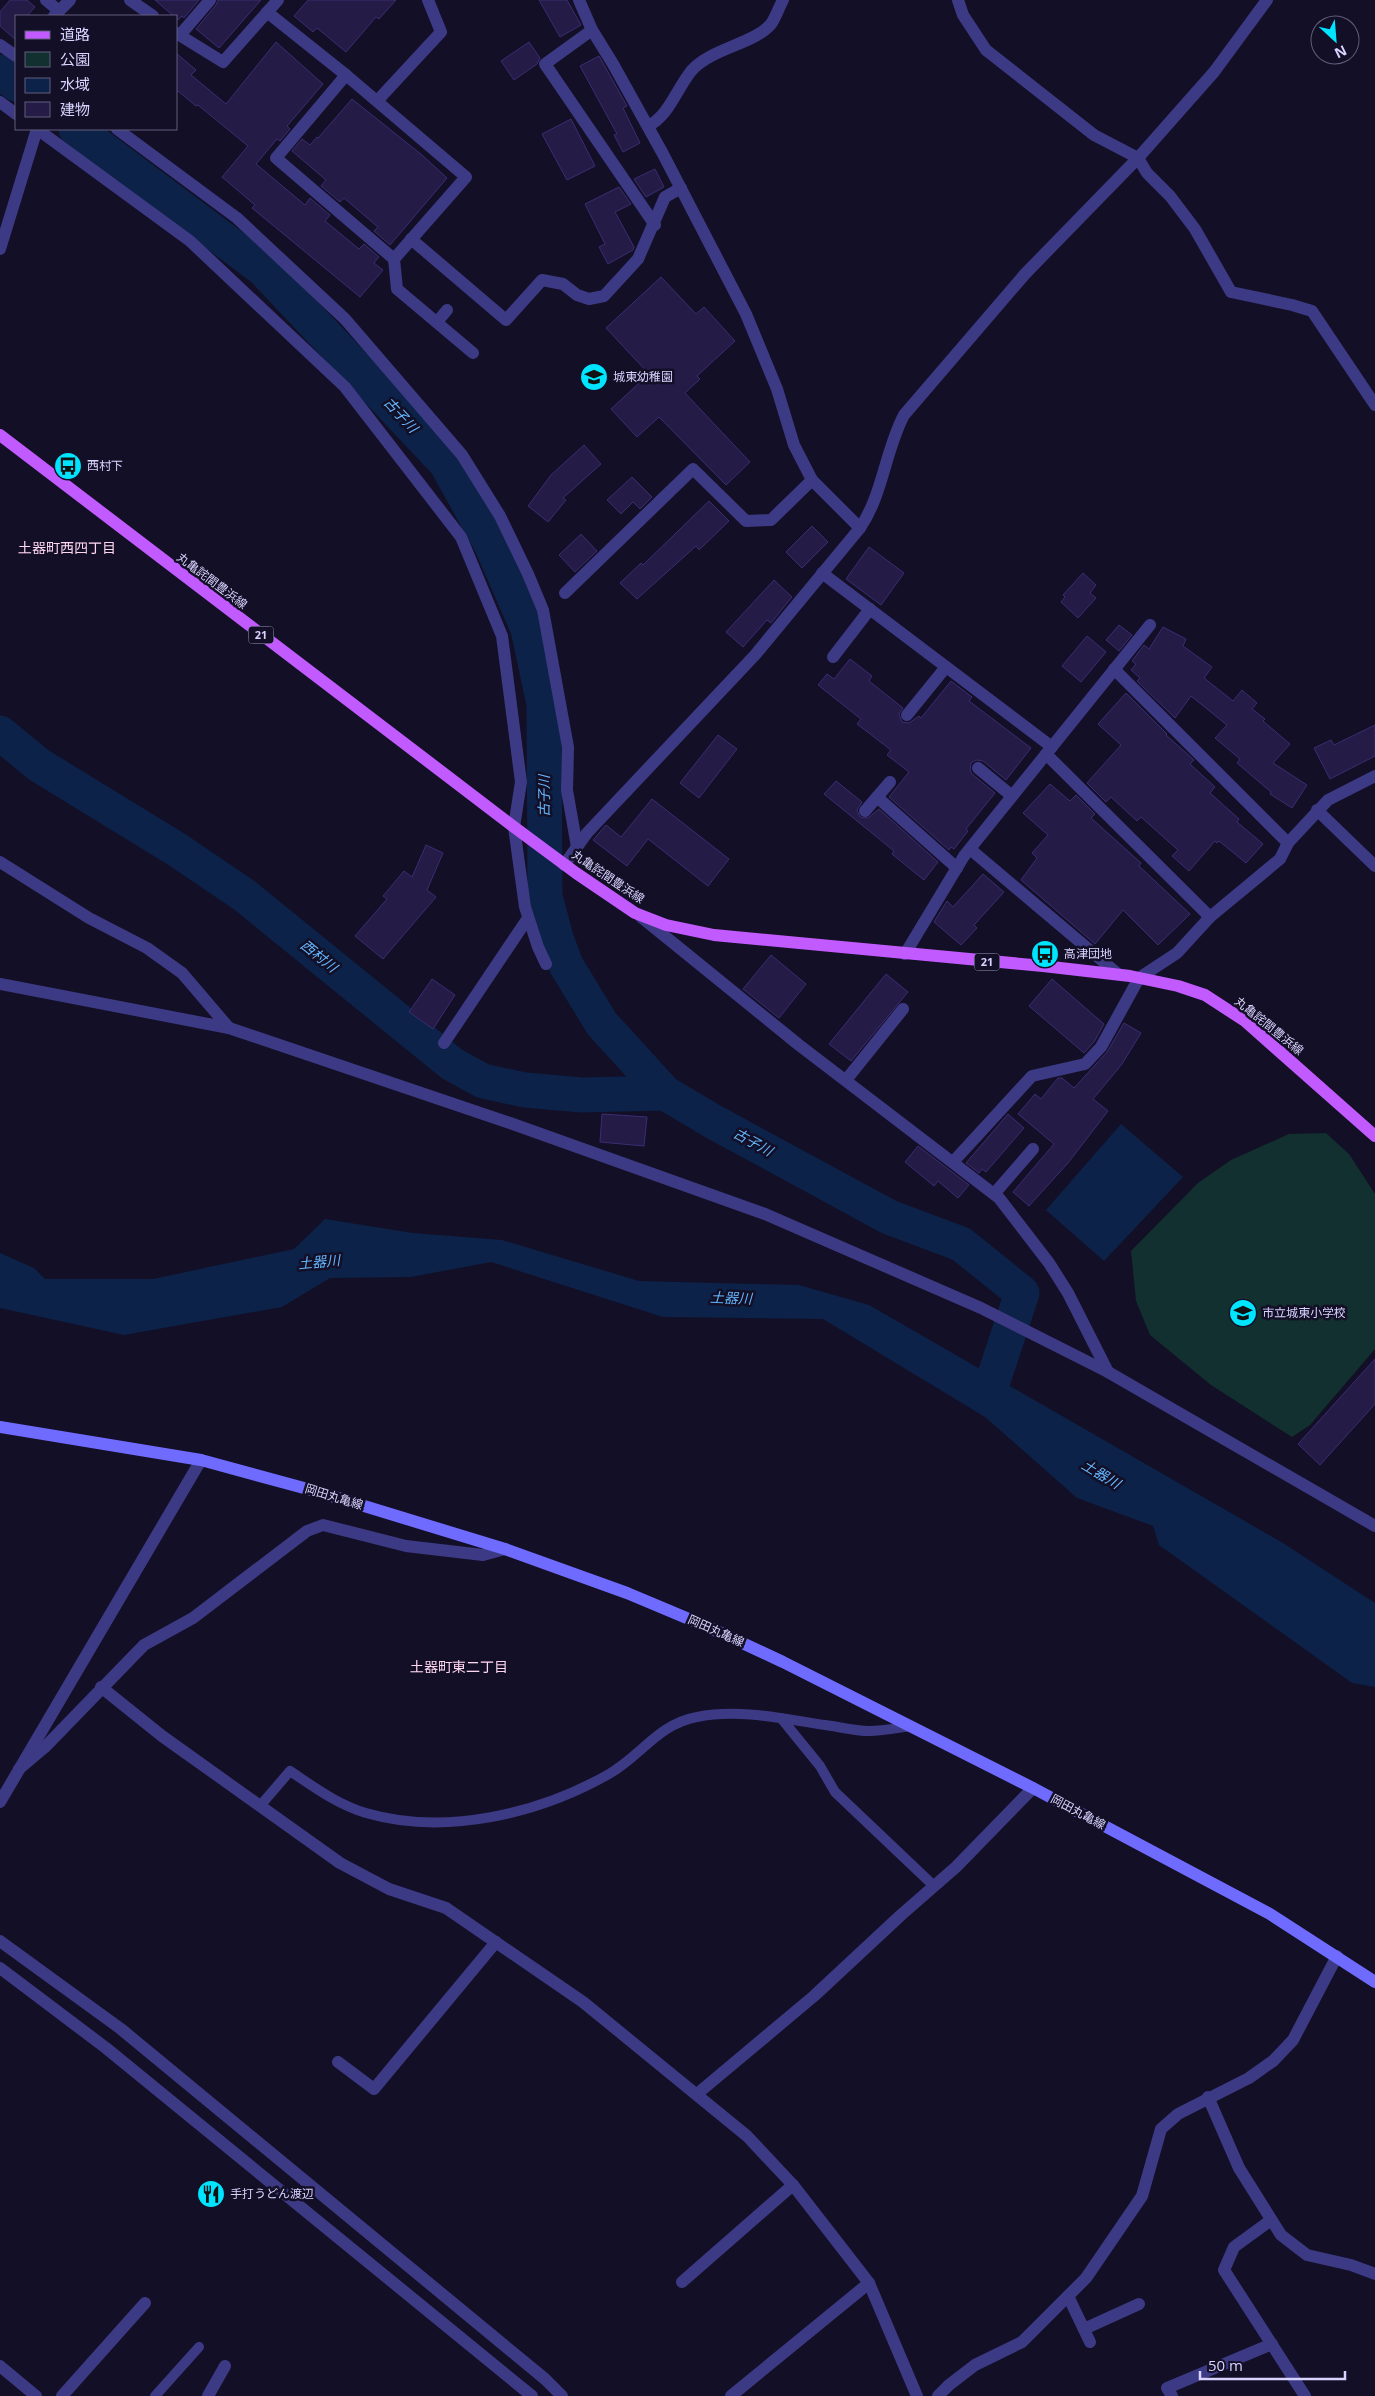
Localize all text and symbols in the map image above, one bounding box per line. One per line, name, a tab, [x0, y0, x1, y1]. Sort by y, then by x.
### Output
legend	[15, 15, 178, 130]
north arrow	[1310, 15, 1360, 65]
text: 道路	[60, 24, 90, 44]
text: N	[1332, 41, 1350, 63]
text: 公園	[60, 49, 90, 69]
text: 水域	[60, 74, 90, 94]
text: 建物	[60, 99, 90, 119]
school or university icon: 城東幼稚園	[579, 362, 609, 392]
place label: 城東幼稚園	[613, 368, 673, 385]
water label: 古子川	[380, 393, 424, 438]
bus stop icon: 西村下	[53, 451, 83, 481]
place label: 西村下	[87, 457, 123, 474]
district label: 土器町西四丁目	[18, 538, 116, 557]
street label: 丸亀詫間豊浜線	[174, 549, 251, 613]
road number: 21	[248, 626, 274, 644]
water label: 古子川	[534, 773, 553, 817]
street label: 丸亀詫間豊浜線	[569, 846, 648, 907]
water label: 西村川	[297, 935, 343, 977]
bus stop icon: 高津団地	[1030, 939, 1060, 969]
place label: 高津団地	[1064, 945, 1112, 962]
road number: 21	[974, 954, 1000, 970]
street label: 丸亀詫間豊浜線	[1231, 993, 1307, 1059]
water label: 古子川	[730, 1123, 778, 1161]
water label: 土器川	[297, 1250, 343, 1273]
water label: 土器川	[710, 1287, 754, 1308]
school or university icon: 市立城東小学校	[1228, 1298, 1258, 1328]
place label: 市立城東小学校	[1262, 1304, 1346, 1321]
water label: 土器川	[1078, 1455, 1126, 1494]
street label: 岡田丸亀線	[303, 1480, 365, 1513]
street label: 岡田丸亀線	[685, 1611, 747, 1651]
district label: 土器町東二丁目	[410, 1657, 508, 1676]
street label: 岡田丸亀線	[1048, 1790, 1109, 1833]
restaurant icon: 手打うどん渡辺	[196, 2179, 226, 2209]
place label: 手打うどん渡辺	[230, 2185, 314, 2202]
scale bar	[1200, 2348, 1345, 2380]
text: 50 m	[1208, 2355, 1243, 2375]

